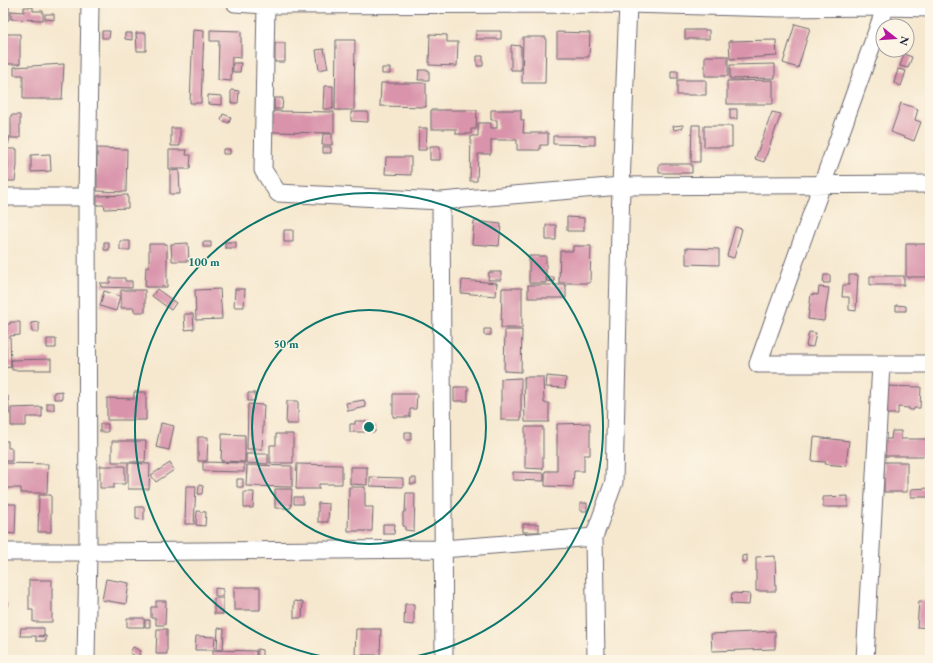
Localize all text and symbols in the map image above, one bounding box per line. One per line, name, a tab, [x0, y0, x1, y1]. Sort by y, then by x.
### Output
north arrow	[875, 18, 915, 58]
text: N	[897, 35, 913, 47]
text: 100 m	[188, 254, 220, 270]
text: 50 m	[273, 336, 299, 352]
centre of rings	[362, 420, 376, 434]

